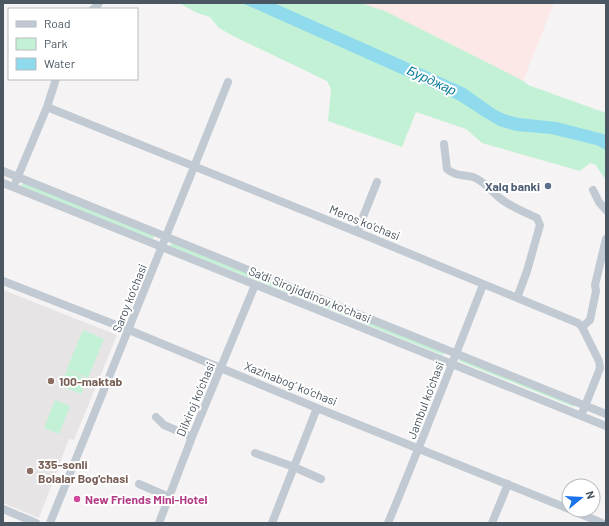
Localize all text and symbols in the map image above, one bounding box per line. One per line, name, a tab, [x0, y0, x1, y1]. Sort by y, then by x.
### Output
legend	[8, 8, 138, 80]
text: Road	[44, 16, 71, 30]
text: Park	[44, 36, 68, 50]
text: Water	[44, 56, 76, 70]
water label: Бурджар	[405, 62, 459, 98]
place label: Xalq banki	[485, 179, 540, 193]
marker: Xalq banki	[543, 181, 553, 191]
street label: Meros ko‘chasi	[328, 201, 402, 243]
street label: Saroy ko‘chasi	[109, 262, 149, 334]
street label: Sa'di Sirojiddinov ko'chasi	[247, 263, 373, 325]
street label: Xazinabog‘ ko‘chasi	[243, 358, 339, 408]
street label: Jambul ko'chasi	[404, 359, 446, 441]
street label: Dilxiroj ko‘chasi	[173, 360, 217, 438]
place label: 100-maktab	[59, 374, 122, 388]
marker: 100-maktab	[46, 376, 56, 386]
place label: 335-sonli Bolalar Bog'chasi	[38, 457, 128, 485]
marker: 335-sonli Bolalar Bog'chasi	[25, 466, 35, 476]
north arrow	[561, 478, 601, 518]
text: N	[584, 489, 598, 500]
place label: New Friends Mini-Hotel	[85, 492, 208, 506]
marker: New Friends Mini-Hotel	[72, 494, 82, 504]

